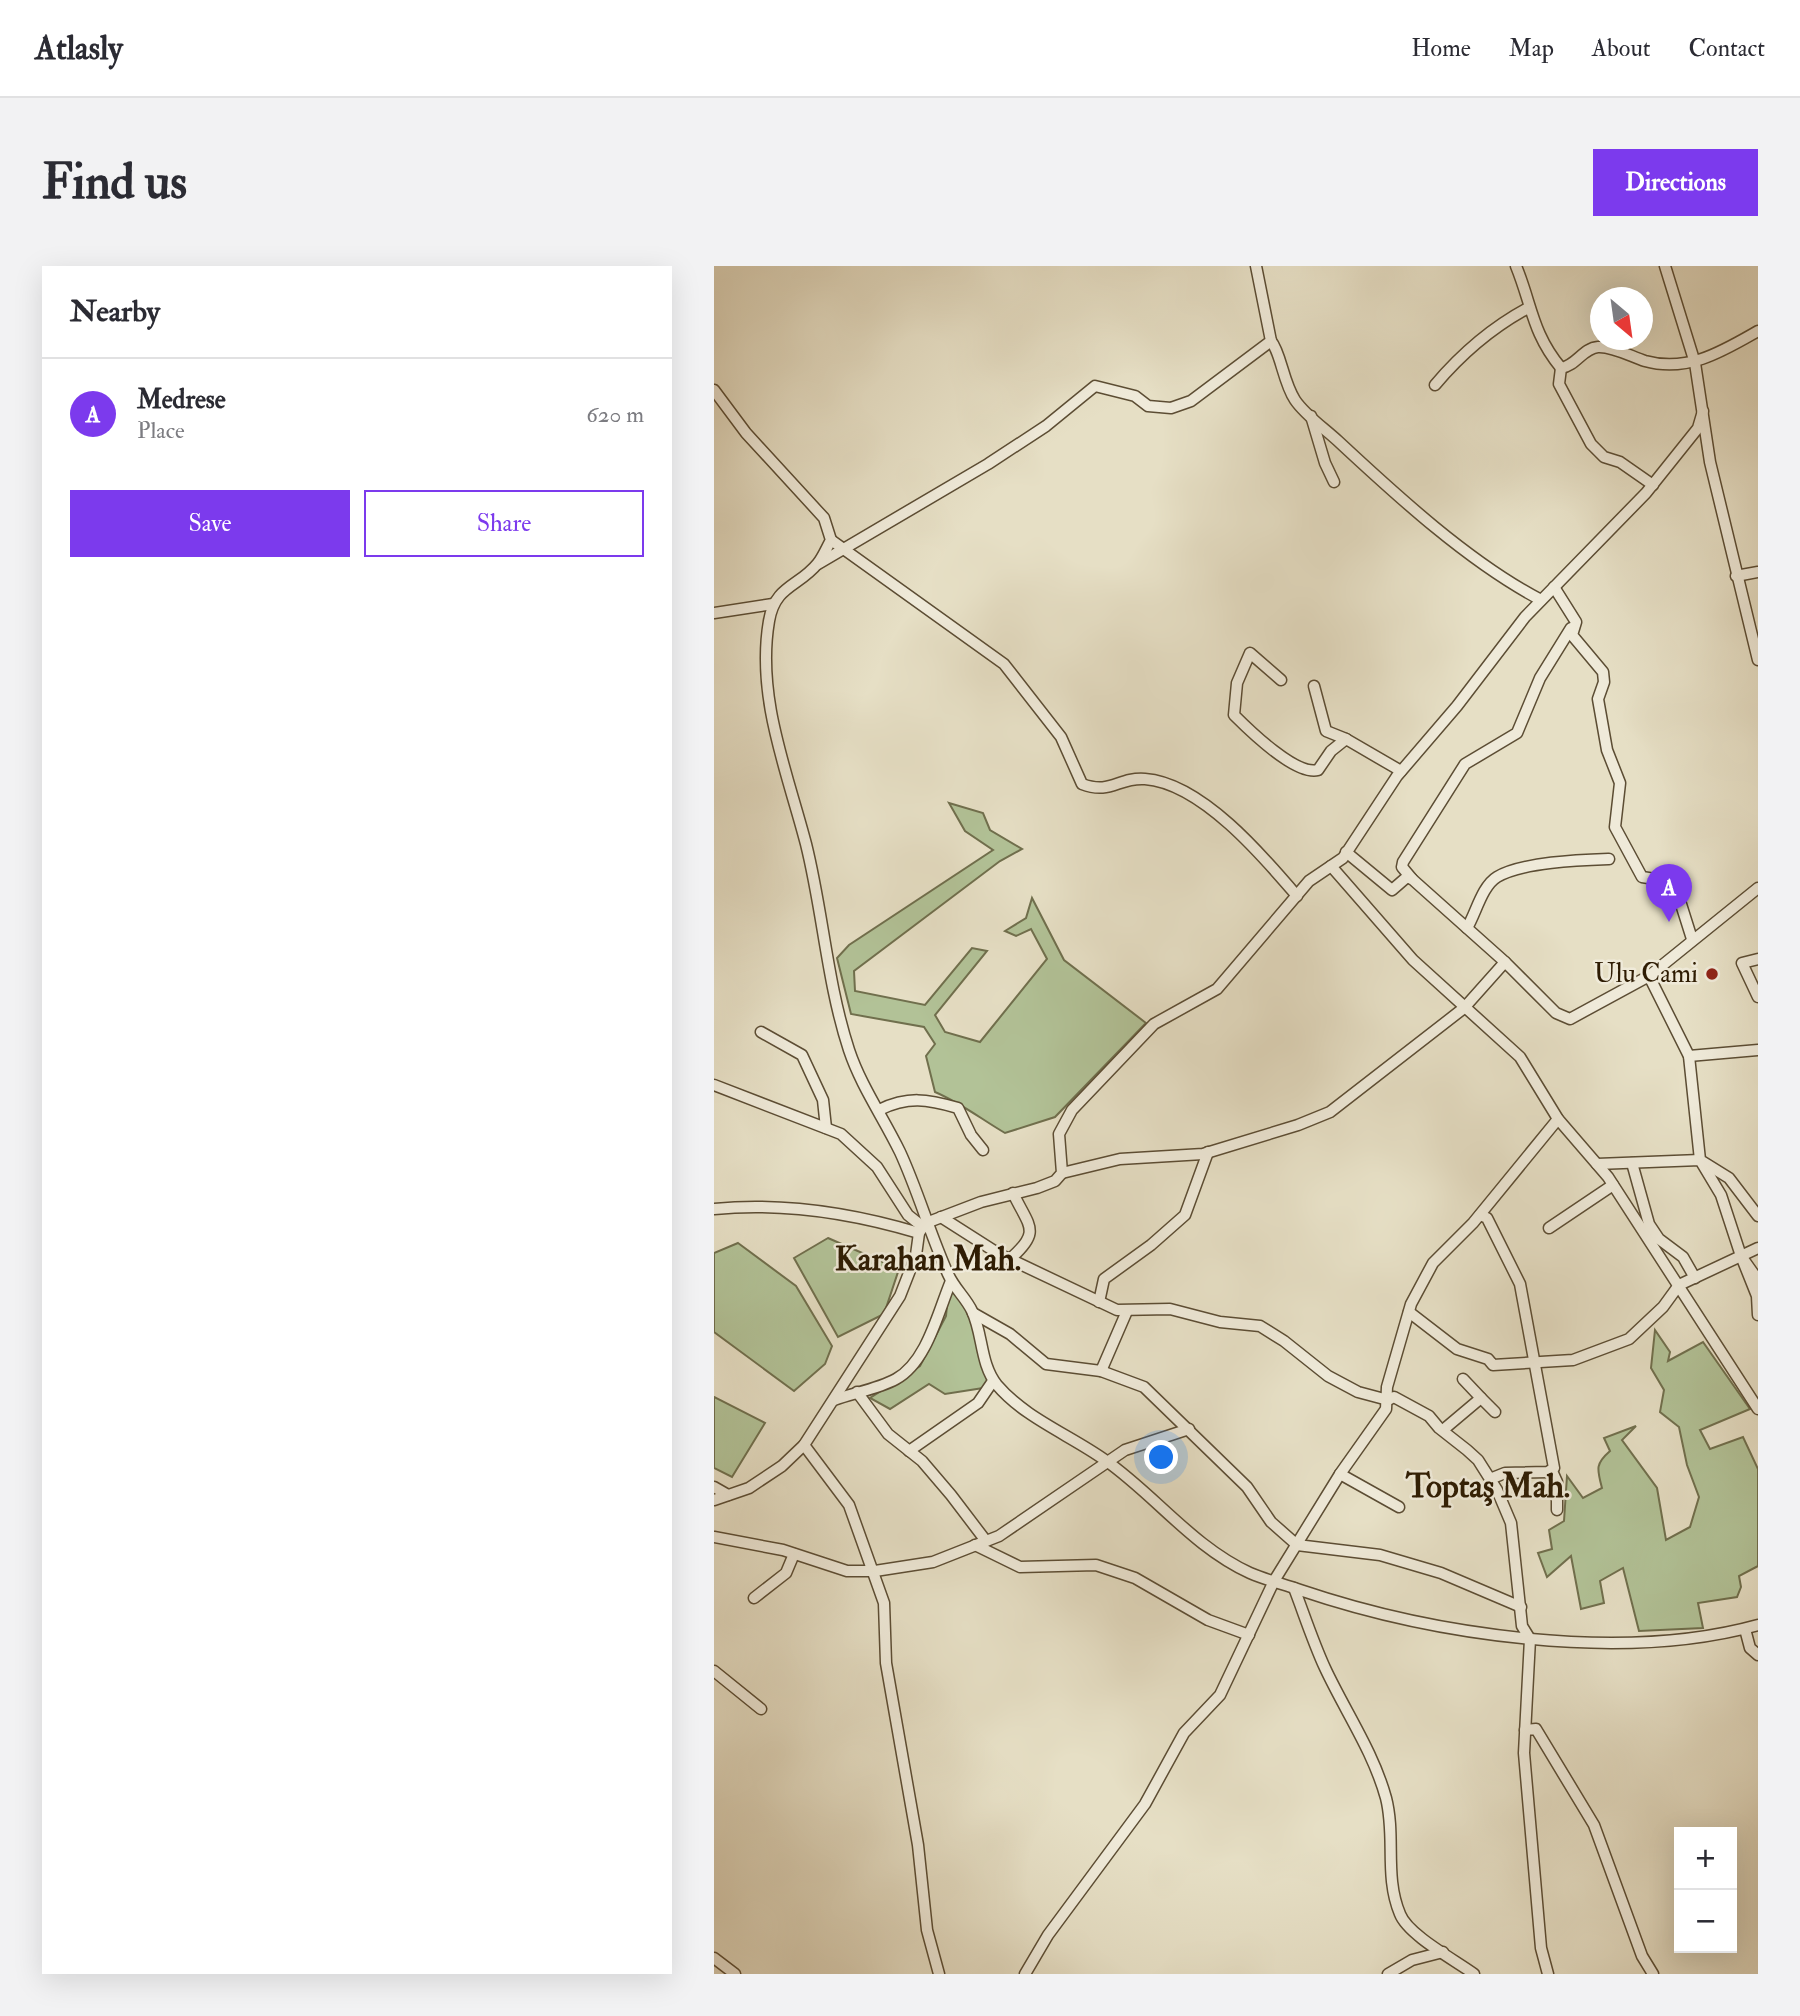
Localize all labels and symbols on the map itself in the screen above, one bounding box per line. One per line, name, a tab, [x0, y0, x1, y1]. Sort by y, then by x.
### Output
north arrow	[1590, 287, 1653, 350]
pin: A	[1646, 864, 1692, 922]
place label: Ulu Cami	[1594, 958, 1698, 990]
marker: Ulu Cami	[1704, 966, 1720, 982]
district label: Karahan Mah.	[835, 1239, 1021, 1280]
your location	[1144, 1440, 1178, 1474]
district label: Toptaş Mah.	[1405, 1466, 1570, 1508]

